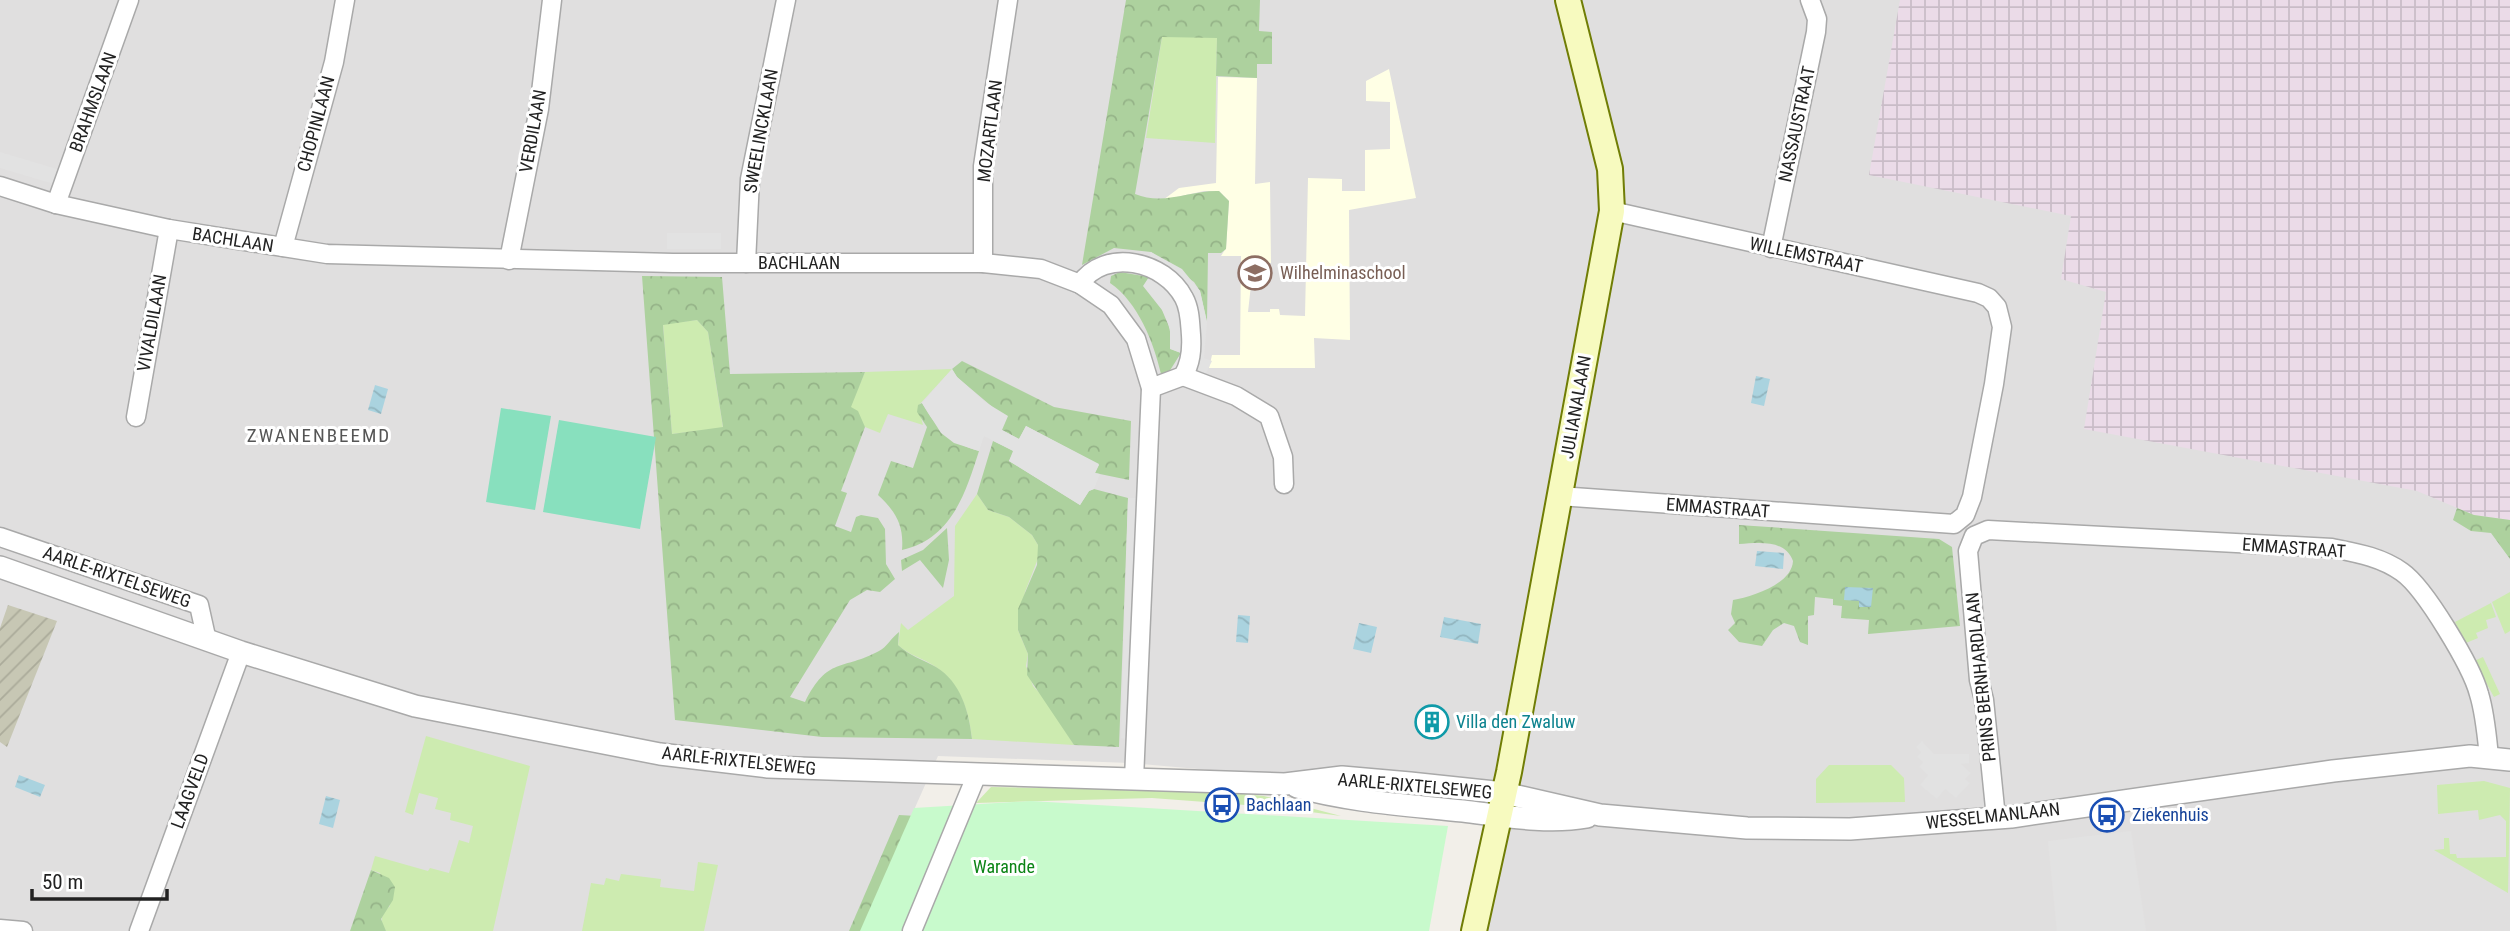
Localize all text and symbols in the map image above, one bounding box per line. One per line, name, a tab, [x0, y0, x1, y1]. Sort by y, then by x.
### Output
street label: BRAHMSLAAN	[65, 49, 120, 155]
street label: NASSAUSTRAAT	[1774, 64, 1819, 184]
street label: SWEELINCKLAAN	[739, 67, 782, 195]
street label: CHOPINLAAN	[293, 74, 338, 174]
street label: MOZARTLAAN	[973, 79, 1006, 183]
street label: VERDILAAN	[515, 88, 550, 174]
street label: BACHLAAN	[191, 223, 275, 256]
street label: WILLEMSTRAAT	[1748, 232, 1865, 277]
street label: BACHLAAN	[758, 252, 840, 273]
school or university icon: Wilhelminaschool	[1236, 254, 1274, 292]
place label: Wilhelminaschool	[1280, 262, 1406, 283]
street label: VIVALDILAAN	[133, 273, 170, 373]
street label: JULIANALAAN	[1556, 354, 1595, 460]
district label: ZWANENBEEMD	[247, 424, 391, 447]
street label: EMMASTRAAT	[1665, 493, 1771, 522]
street label: EMMASTRAAT	[2241, 533, 2347, 562]
street label: AARLE-RIXTELSEWEG	[41, 541, 194, 612]
street label: PRINS BERNHARDLAAN	[1961, 591, 2000, 763]
building icon: Villa den Zwaluw	[1413, 703, 1451, 741]
place label: Villa den Zwaluw	[1456, 711, 1576, 732]
street label: AARLE-RIXTELSEWEG	[661, 742, 817, 779]
street label: LAAGVELD	[166, 751, 213, 831]
street label: AARLE-RIXTELSEWEG	[1337, 768, 1493, 803]
bus stop icon: Bachlaan	[1203, 786, 1241, 824]
place label: Bachlaan	[1246, 794, 1312, 815]
bus stop icon: Ziekenhuis	[2088, 796, 2126, 834]
street label: WESSELMANLAAN	[1925, 798, 2061, 833]
place label: Ziekenhuis	[2132, 804, 2209, 825]
park label: Warande	[973, 856, 1035, 877]
scale bar	[32, 858, 166, 902]
text: 50 m	[42, 870, 83, 894]

